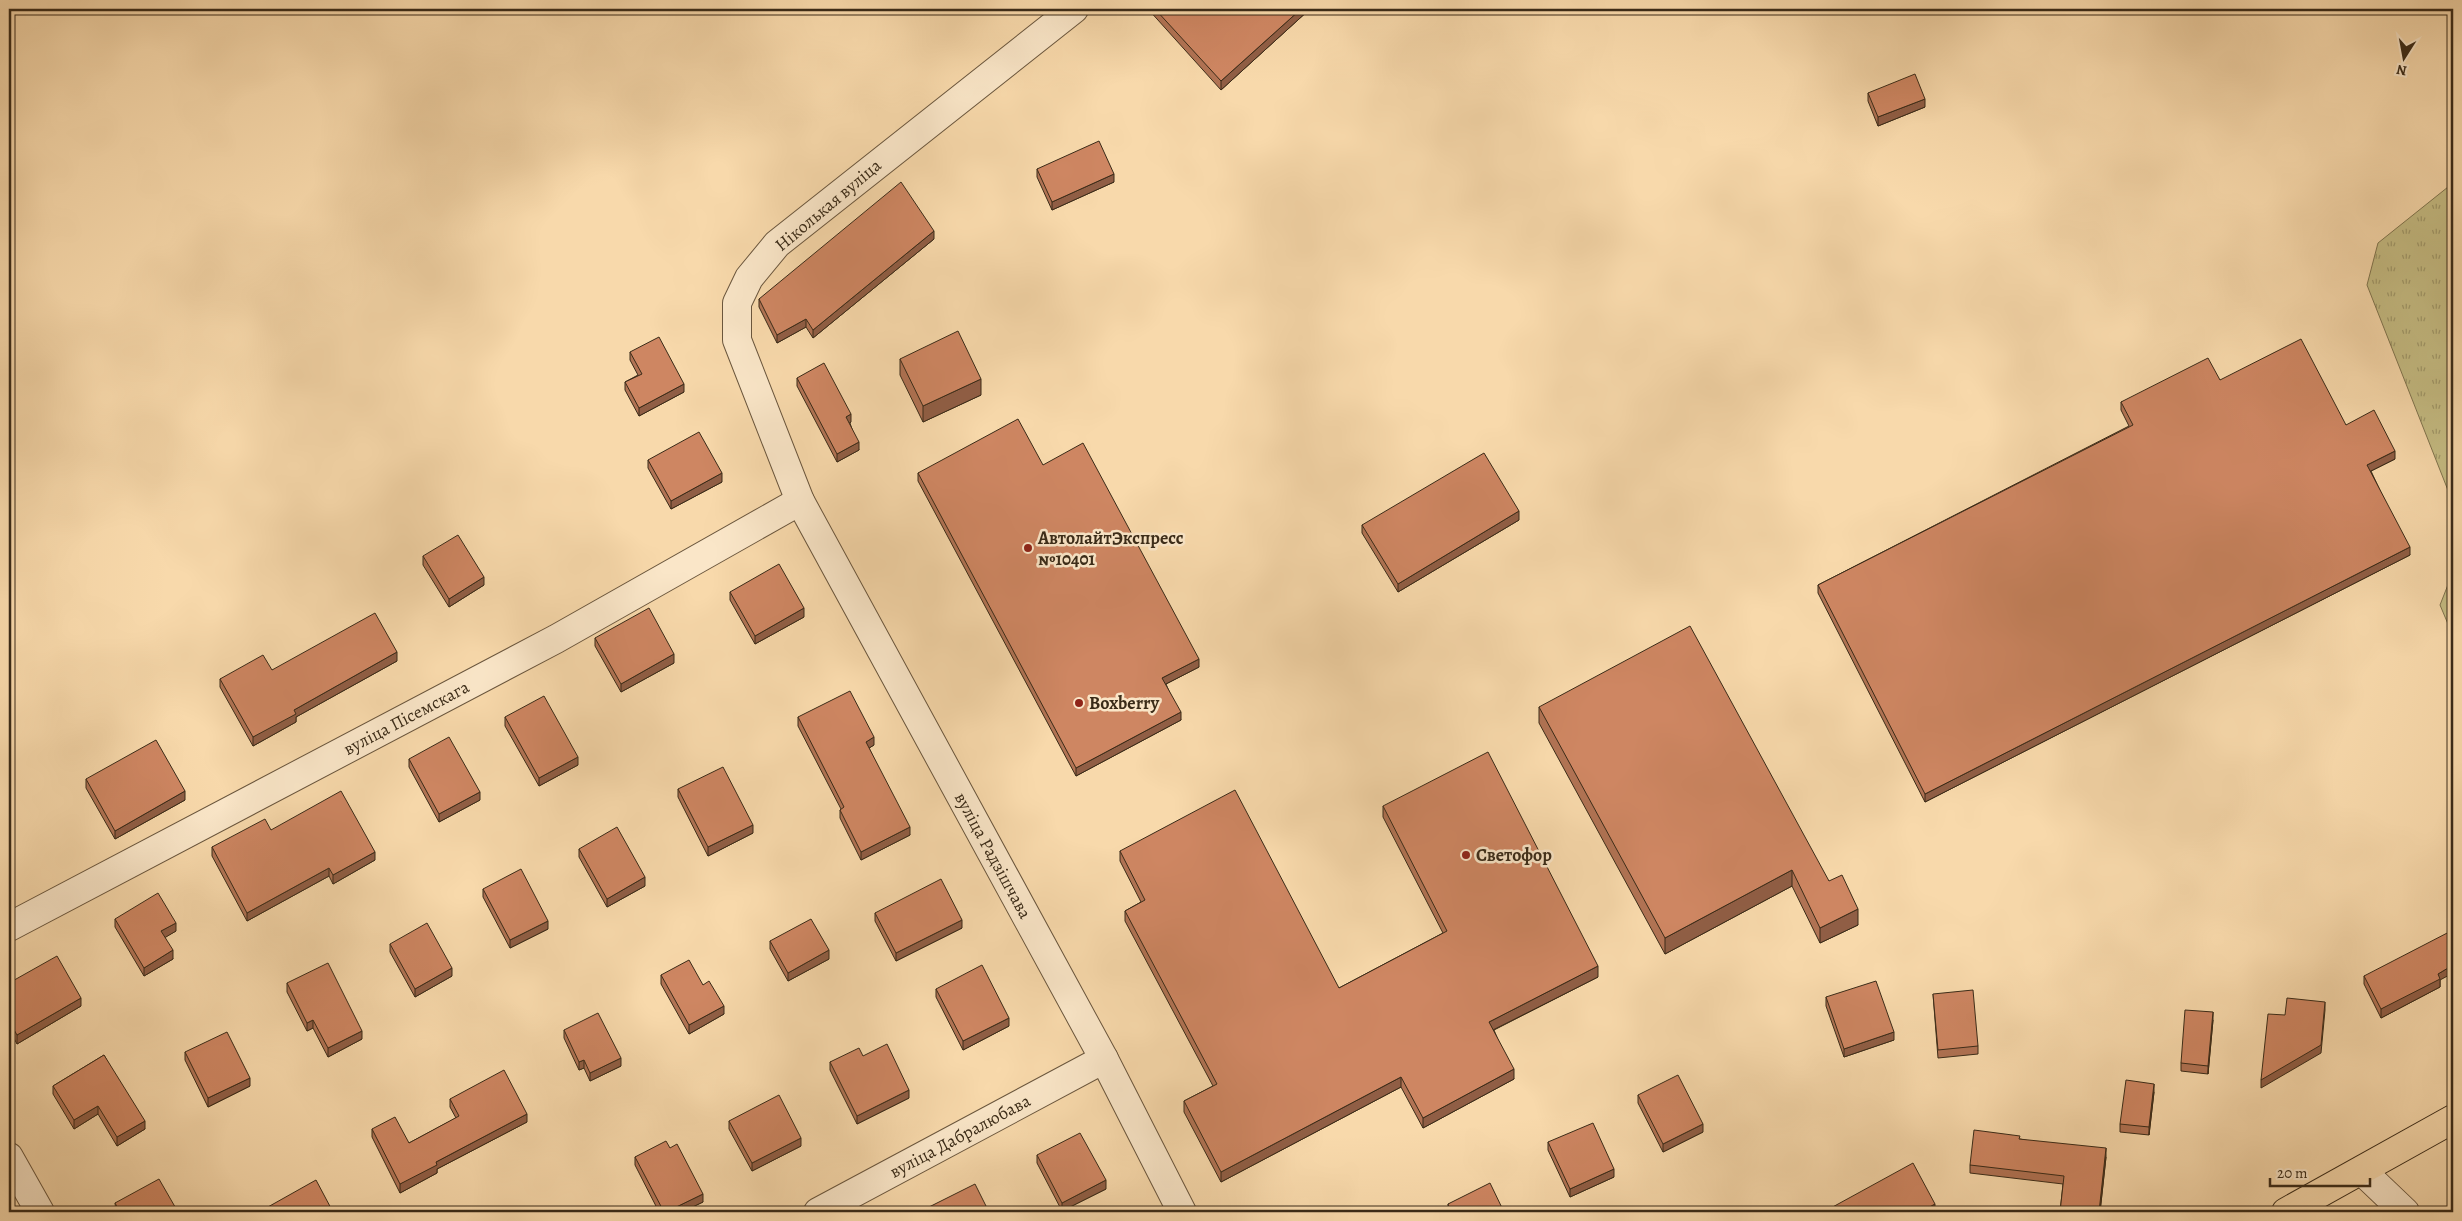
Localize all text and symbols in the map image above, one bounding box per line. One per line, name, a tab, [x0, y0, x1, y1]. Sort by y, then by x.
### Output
north arrow	[2380, 32, 2430, 82]
text: N	[2395, 60, 2408, 81]
street label: Ніколькая вуліца	[770, 153, 887, 257]
place label: АвтолайтЭкспресс №10401	[1037, 526, 1184, 571]
marker: АвтолайтЭкспресс №10401	[1022, 542, 1034, 554]
street label: вуліца Пісемскага	[339, 674, 474, 761]
place label: Boxberry	[1089, 691, 1160, 715]
marker: Boxberry	[1073, 697, 1085, 709]
street label: вуліца Радзішчава	[949, 788, 1038, 924]
place label: Светофор	[1476, 843, 1552, 867]
marker: Светофор	[1460, 849, 1472, 861]
street label: вуліца Дабралюбава	[885, 1088, 1035, 1184]
scale bar	[2270, 1156, 2370, 1188]
text: 20 m	[2277, 1163, 2308, 1183]

